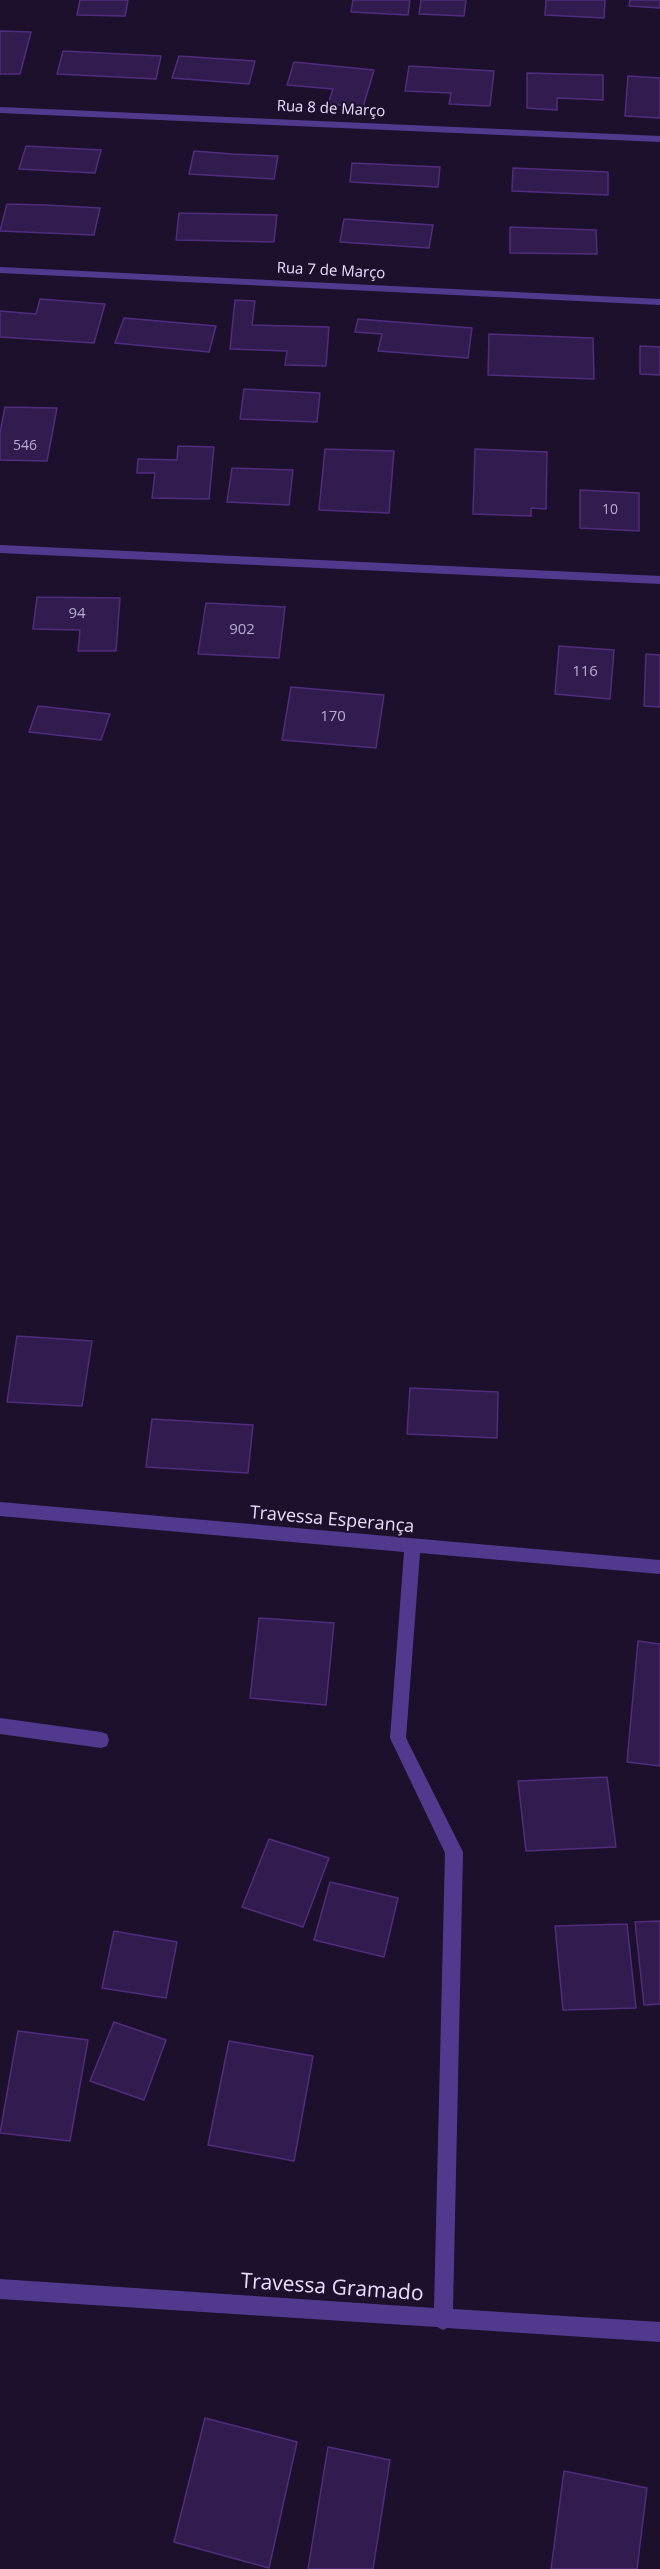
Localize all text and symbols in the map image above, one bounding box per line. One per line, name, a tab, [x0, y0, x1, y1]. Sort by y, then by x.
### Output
street label: Rua 8 de Março	[276, 97, 386, 121]
street label: Rua 7 de Março	[276, 259, 386, 283]
house number: 546	[13, 438, 37, 454]
house number: 10	[602, 502, 618, 518]
house number: 94	[68, 605, 86, 623]
house number: 902	[229, 621, 255, 639]
house number: 116	[572, 663, 598, 681]
house number: 170	[320, 708, 346, 726]
street label: Travessa Esperança	[249, 1502, 415, 1538]
street label: Travessa Gramado	[240, 2269, 424, 2307]

